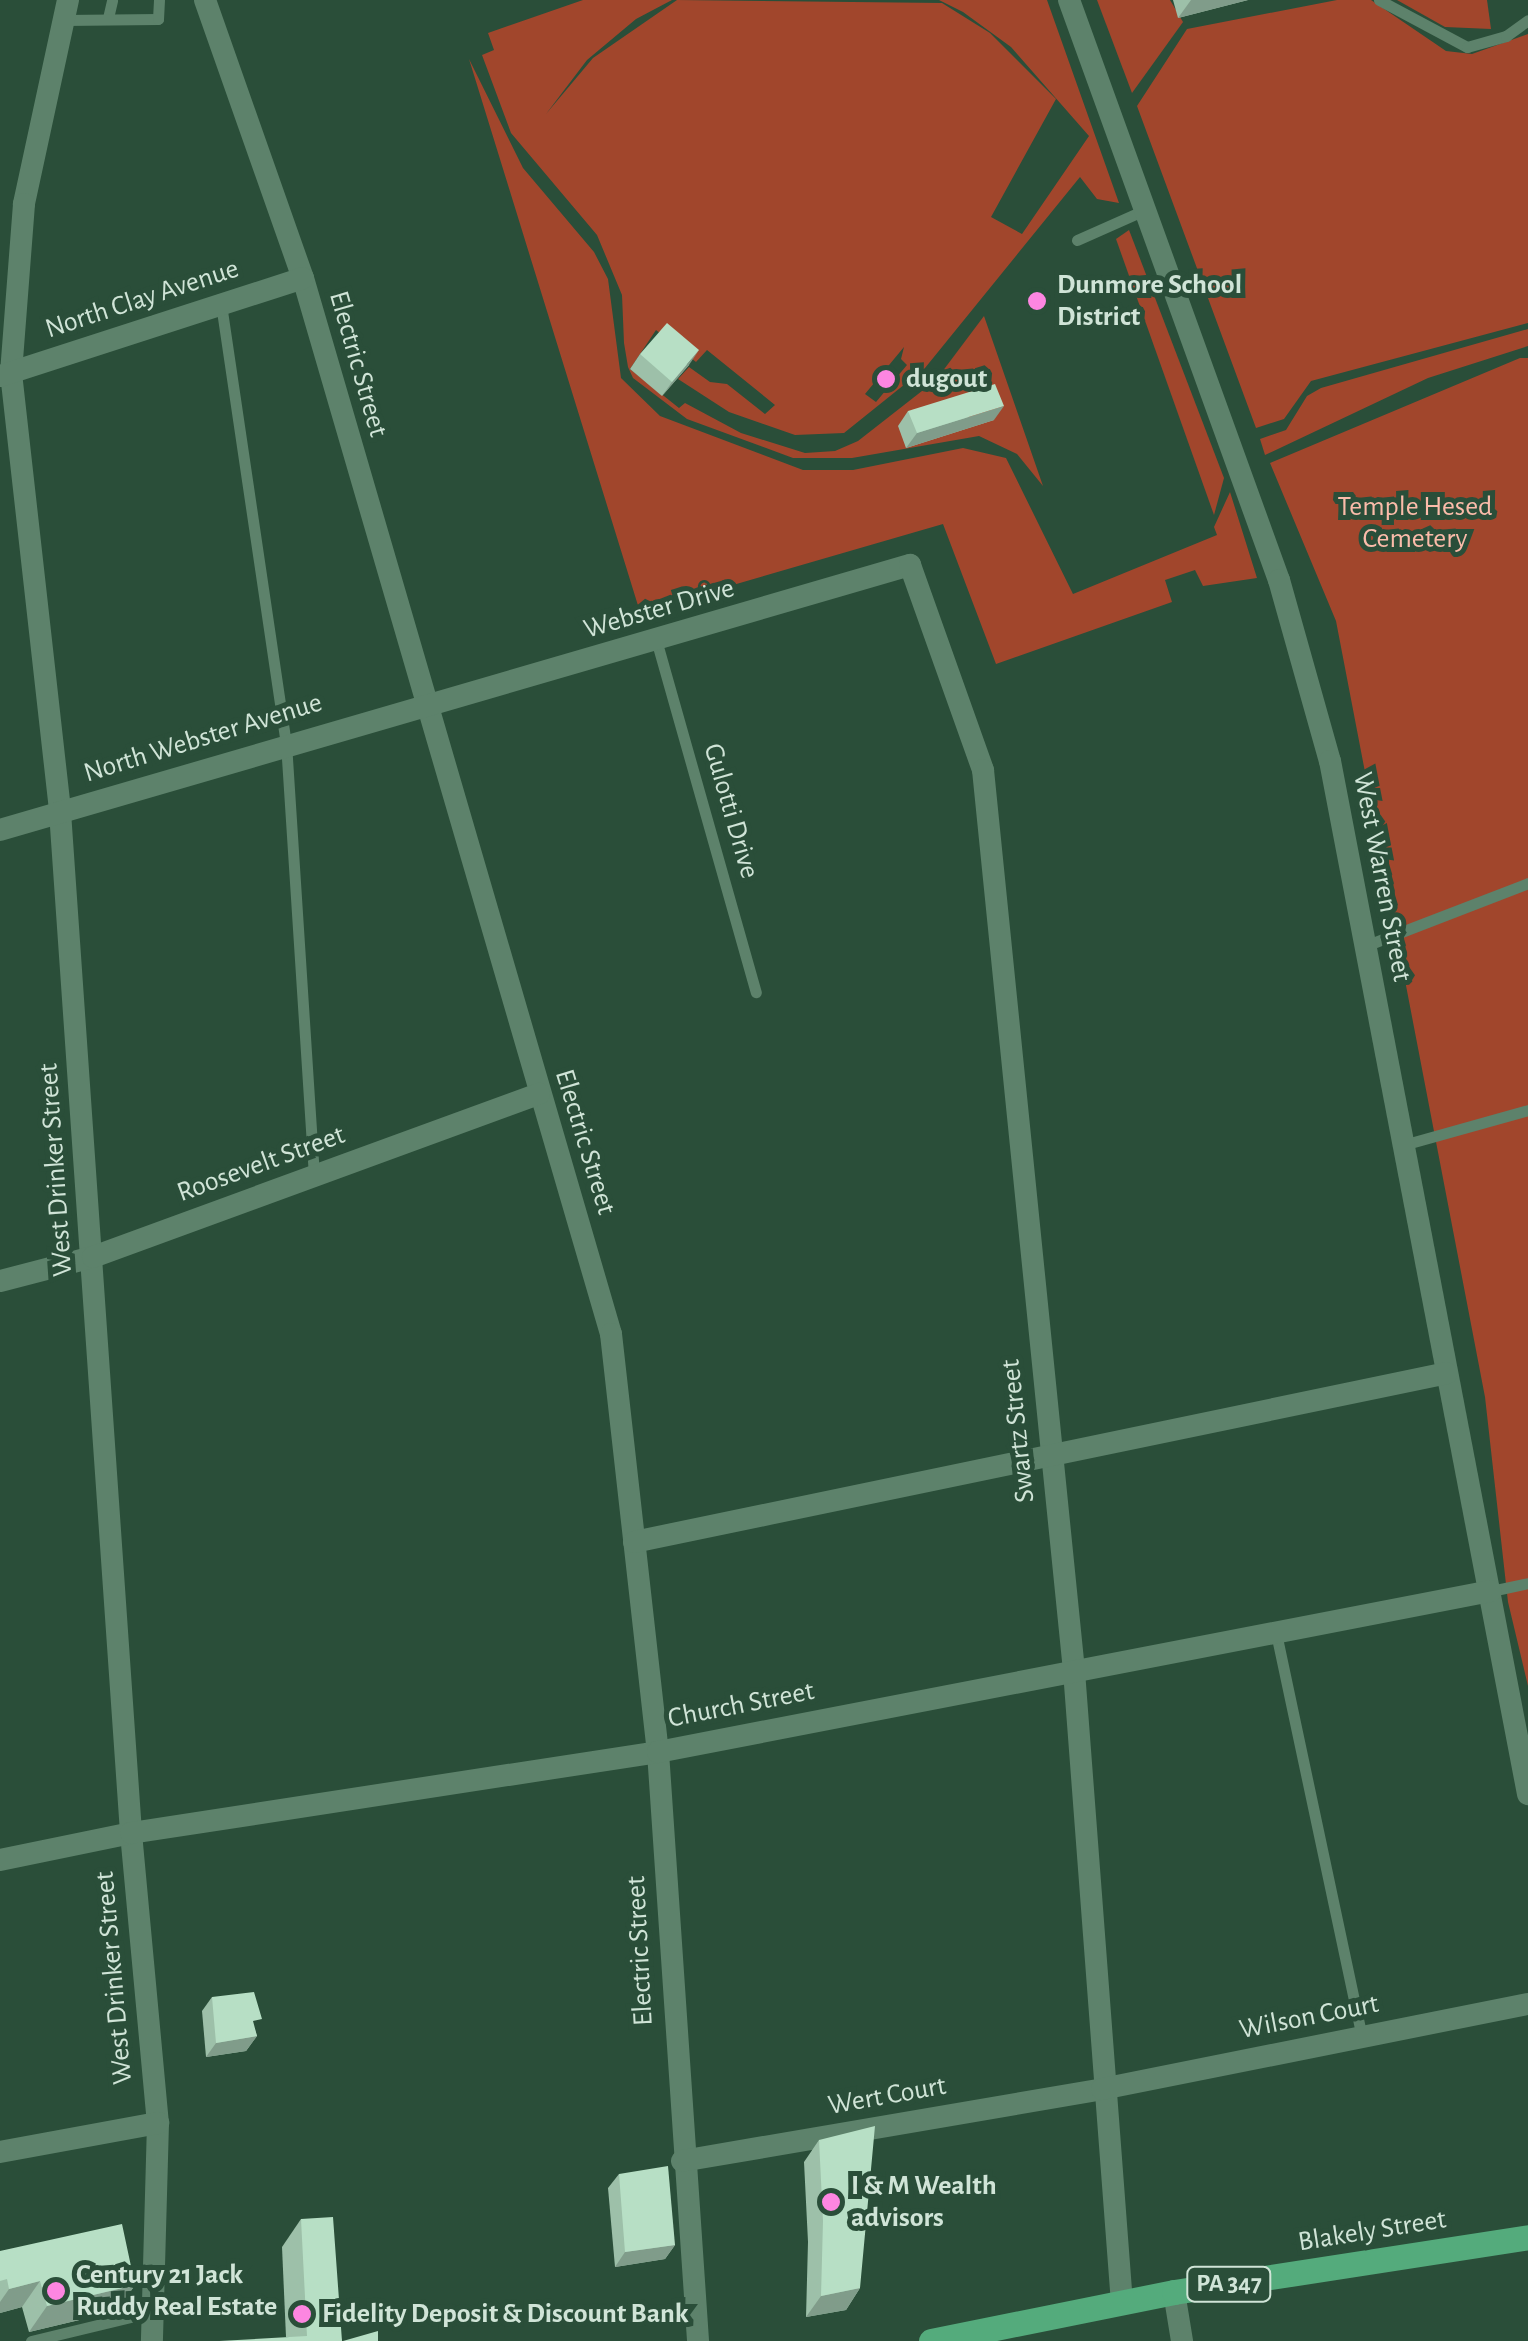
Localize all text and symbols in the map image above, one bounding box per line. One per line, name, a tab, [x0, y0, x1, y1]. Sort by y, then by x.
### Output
street label: North Clay Avenue	[41, 252, 243, 346]
place label: Dunmore School District	[1057, 268, 1242, 334]
street label: Electric Street	[321, 287, 395, 441]
marker: Dunmore School District	[1026, 290, 1048, 312]
place label: dugout	[906, 362, 987, 396]
marker: dugout	[875, 368, 897, 390]
park label: Temple Hesed Cemetery	[1337, 490, 1493, 556]
street label: Webster Drive	[580, 572, 738, 646]
street label: North Webster Avenue	[80, 686, 326, 790]
street label: Gulotti Drive	[696, 740, 766, 882]
street label: West Warren Street	[1345, 769, 1419, 985]
street label: West Drinker Street	[32, 1062, 80, 1278]
street label: Electric Street	[547, 1065, 623, 1219]
street label: Roosevelt Street	[173, 1118, 349, 1210]
street label: Swartz Street	[994, 1358, 1042, 1504]
street label: Church Street	[665, 1674, 817, 1736]
street label: West Drinker Street	[88, 1870, 140, 2086]
street label: Electric Street	[619, 1875, 661, 2027]
street label: Wilson Court	[1236, 1987, 1382, 2047]
street label: Wert Court	[825, 2069, 949, 2123]
place label: I & M Wealth advisors	[851, 2169, 997, 2235]
marker: I & M Wealth advisors	[820, 2191, 842, 2213]
street label: Blakely Street	[1296, 2203, 1448, 2259]
place label: Century 21 Jack Ruddy Real Estate	[76, 2258, 277, 2324]
road number: PA 347	[1184, 2264, 1274, 2304]
marker: Century 21 Jack Ruddy Real Estate	[45, 2280, 67, 2302]
place label: Fidelity Deposit & Discount Bank	[322, 2297, 689, 2331]
marker: Fidelity Deposit & Discount Bank	[291, 2303, 313, 2325]

